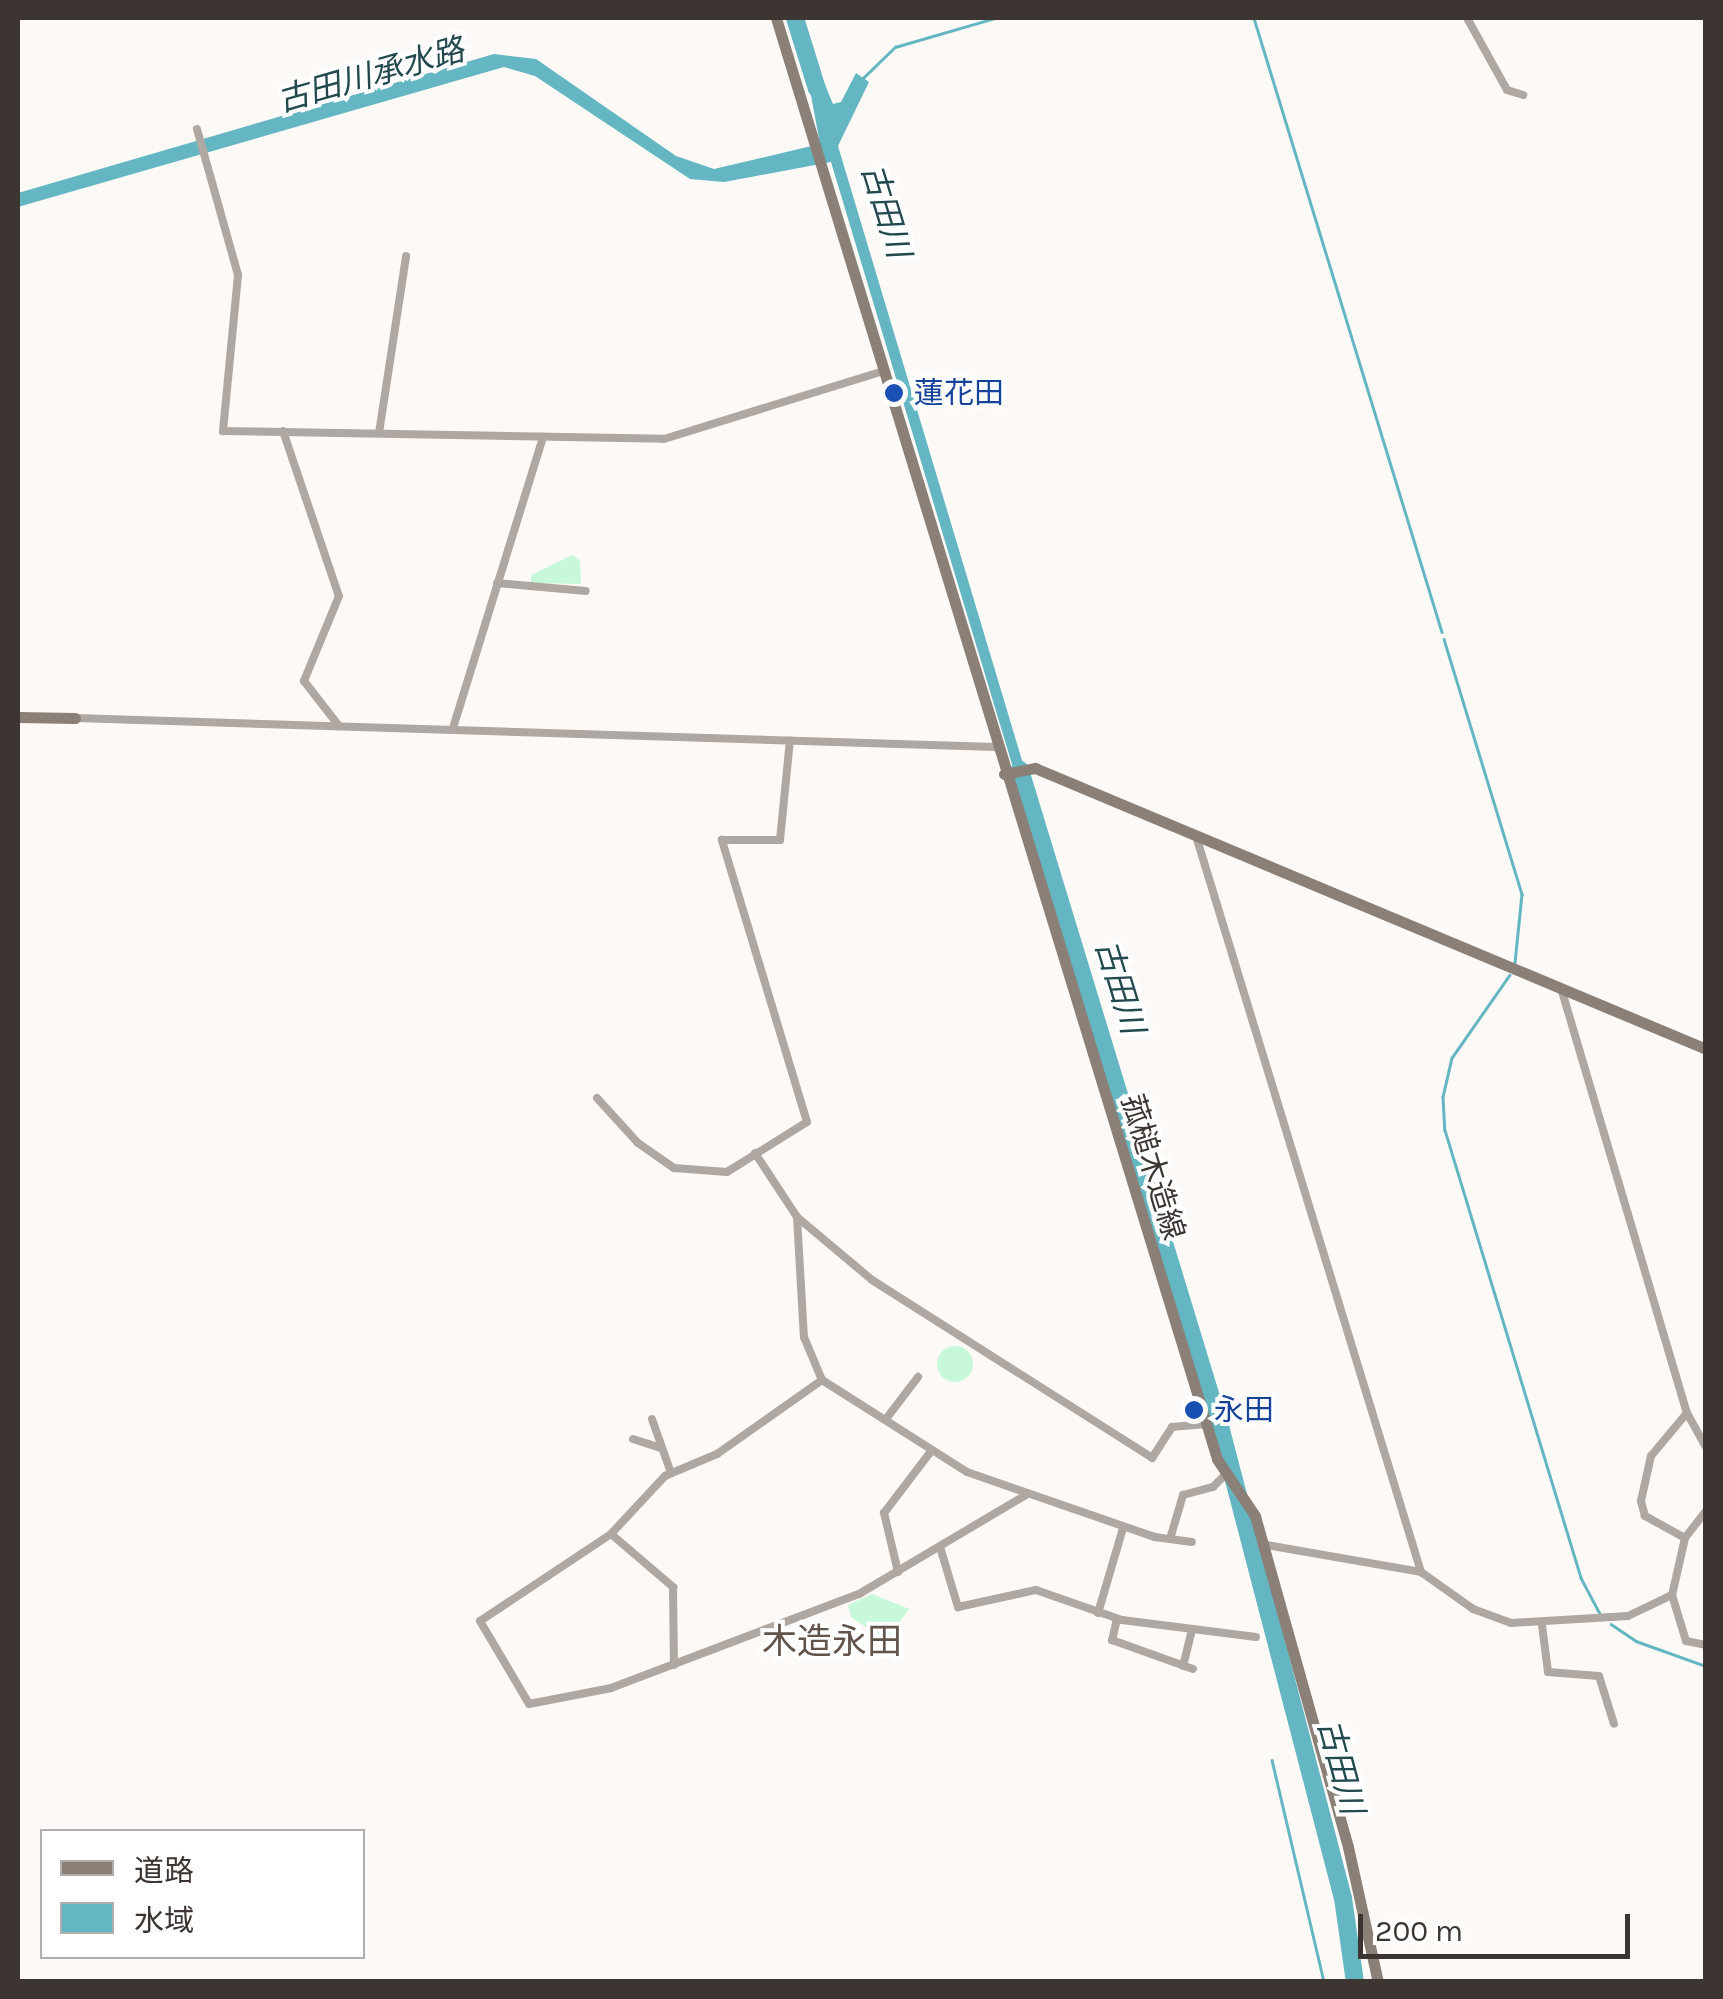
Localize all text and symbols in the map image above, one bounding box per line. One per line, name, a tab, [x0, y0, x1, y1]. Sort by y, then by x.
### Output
water label: 古田川承水路	[273, 31, 469, 121]
water label: 古田川	[853, 159, 917, 263]
place label: 蓮花田	[914, 375, 1004, 411]
marker: 蓮花田	[883, 382, 905, 404]
water label: 古田川	[1087, 935, 1151, 1039]
street label: 菰槌木造線	[1114, 1090, 1192, 1244]
place label: 永田	[1214, 1392, 1274, 1428]
marker: 永田	[1183, 1399, 1205, 1421]
district label: 木造永田	[762, 1621, 902, 1663]
water label: 古田川	[1309, 1716, 1371, 1818]
legend	[40, 1829, 365, 1959]
text: 道路	[134, 1853, 194, 1889]
scale bar	[1363, 1894, 1636, 1956]
text: 水域	[134, 1903, 194, 1939]
text: 200 m	[1375, 1913, 1463, 1949]

